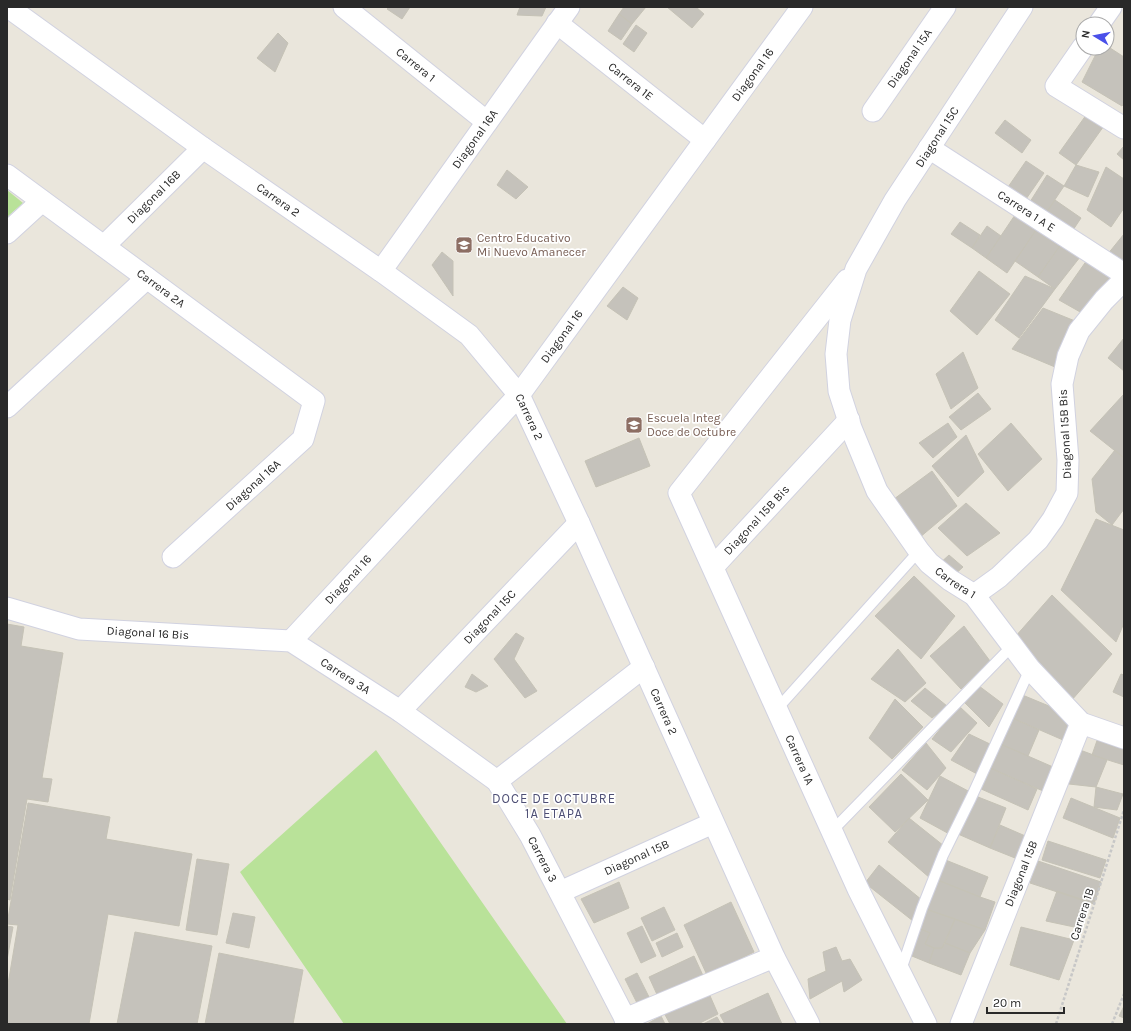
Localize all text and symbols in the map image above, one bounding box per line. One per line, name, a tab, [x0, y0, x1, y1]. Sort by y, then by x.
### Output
north arrow	[1075, 16, 1115, 56]
street label: Diagonal 15A	[884, 26, 935, 91]
text: N	[1079, 29, 1093, 39]
street label: Carrera 1	[393, 45, 438, 85]
street label: Diagonal 16	[729, 45, 777, 104]
street label: Carrera 1E	[605, 59, 656, 103]
street label: Diagonal 15C	[912, 104, 962, 170]
street label: Diagonal 16A	[449, 107, 501, 171]
street label: Diagonal 16B	[124, 167, 183, 226]
street label: Carrera 2	[254, 180, 303, 220]
street label: Carrera 1 A E	[995, 187, 1058, 235]
place label: Centro Educativo Mi Nuevo Amanecer	[477, 231, 586, 259]
school or university icon: Centro Educativo Mi Nuevo Amanecer	[454, 235, 474, 255]
street label: Carrera 2A	[134, 266, 188, 311]
street label: Diagonal 16	[538, 307, 586, 366]
street label: Diagonal 15B Bis	[1056, 389, 1074, 479]
street label: Carrera 2	[512, 391, 546, 442]
place label: Escuela Integ Doce de Octubre	[647, 411, 736, 439]
school or university icon: Escuela Integ Doce de Octubre	[624, 415, 644, 435]
street label: Diagonal 16A	[223, 457, 283, 513]
street label: Diagonal 15B Bis	[721, 482, 792, 558]
street label: Diagonal 16	[322, 552, 375, 607]
street label: Carrera 1	[932, 564, 979, 601]
street label: Diagonal 15C	[461, 587, 519, 647]
street label: Diagonal 16 Bis	[106, 624, 190, 642]
street label: Carrera 3A	[318, 655, 373, 697]
street label: Carrera 2	[647, 686, 680, 737]
street label: Carrera 1A	[782, 732, 817, 787]
district label: DOCE DE OCTUBRE 1A ETAPA	[492, 791, 616, 821]
street label: Carrera 3	[525, 834, 560, 884]
street label: Diagonal 15B	[602, 837, 671, 878]
street label: Diagonal 15B	[1002, 839, 1040, 909]
street label: Carrera 1B	[1067, 886, 1097, 942]
scale bar	[987, 989, 1064, 1015]
text: 20 m	[993, 996, 1021, 1010]

